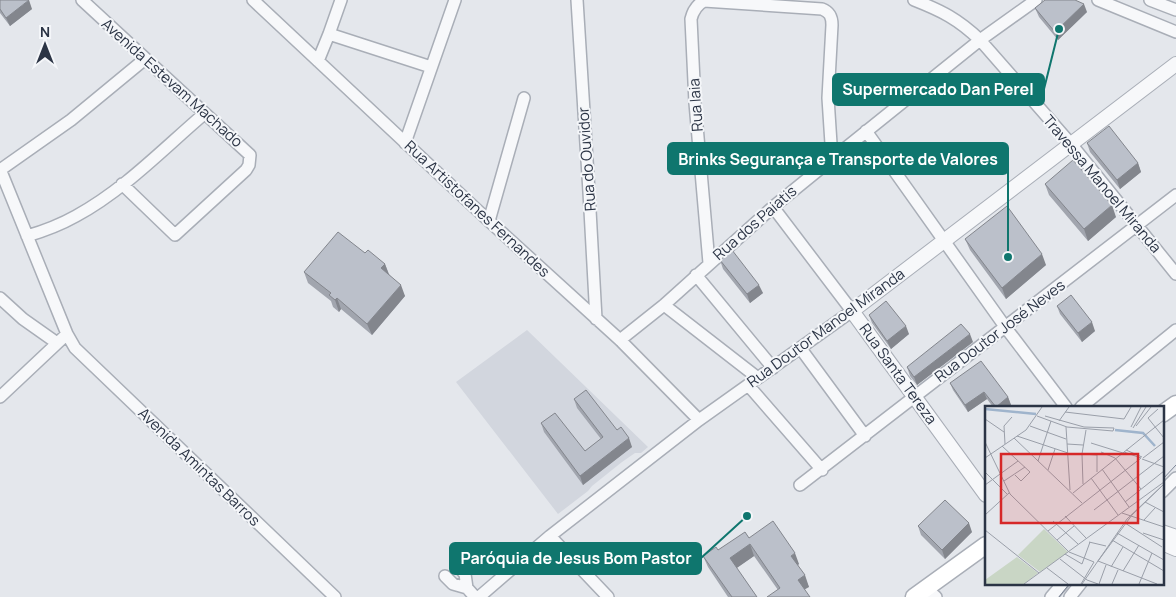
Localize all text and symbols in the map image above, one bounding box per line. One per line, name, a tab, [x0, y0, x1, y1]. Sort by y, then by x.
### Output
street label: Avenida Estevam Machado	[97, 13, 248, 152]
north arrow	[20, 20, 70, 70]
text: N	[40, 22, 50, 41]
callout: Supermercado Dan Perel	[833, 74, 1044, 105]
street label: Rua Iaia	[683, 78, 708, 132]
text: Supermercado Dan Perel	[842, 78, 1034, 100]
street label: Rua do Ouvidor	[572, 106, 601, 212]
street label: Travessa Manoel Miranda	[1038, 110, 1166, 257]
street label: Rua Artistofanes Fernandes	[400, 136, 555, 282]
callout: Brinks Segurança e Transporte de Valores	[668, 143, 1008, 174]
text: Brinks Segurança e Transporte de Valores	[678, 148, 998, 170]
street label: Rua dos Paiatis	[708, 180, 801, 265]
street label: Rua Doutor Manoel Miranda	[743, 263, 909, 392]
street label: Rua Doutor José Neves	[930, 274, 1069, 387]
street label: Rua Santa Tereza	[855, 319, 942, 428]
street label: Avenida Amintas Barros	[134, 403, 265, 531]
inset map	[985, 406, 1164, 584]
callout: Paróquia de Jesus Bom Pastor	[450, 543, 701, 574]
text: Paróquia de Jesus Bom Pastor	[460, 547, 692, 569]

